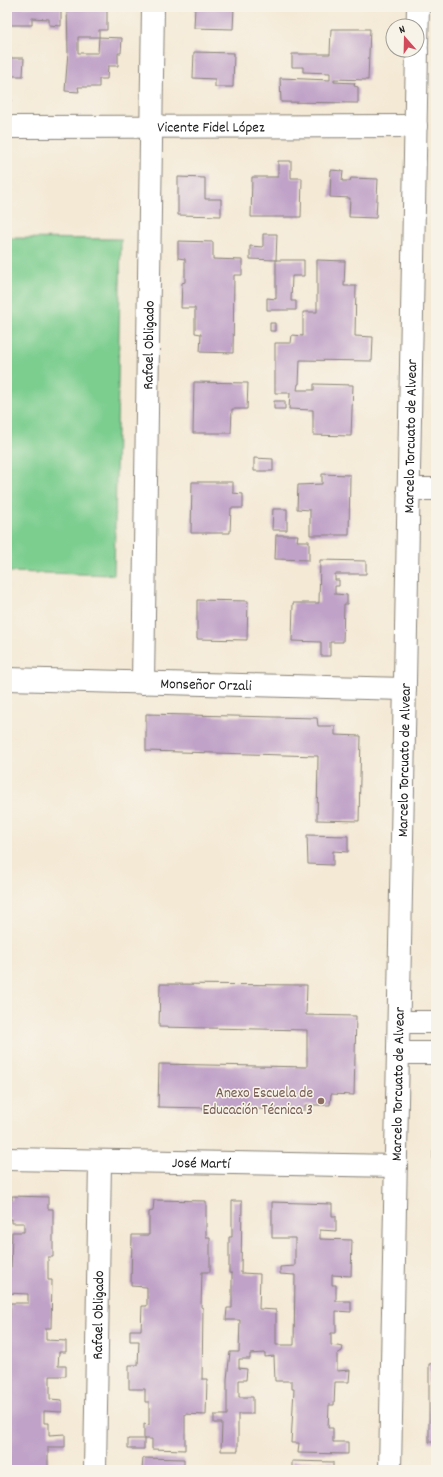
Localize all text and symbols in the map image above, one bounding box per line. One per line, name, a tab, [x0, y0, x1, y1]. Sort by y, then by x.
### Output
north arrow	[385, 18, 425, 58]
text: N	[397, 22, 408, 39]
street label: Vicente Fidel López	[157, 117, 265, 140]
street label: Rafael Obligado	[138, 300, 162, 390]
street label: Marcelo Torcuato de Alvear	[399, 358, 424, 514]
street label: Monseñor Orzali	[160, 674, 252, 698]
street label: Marcelo Torcuato de Alvear	[393, 682, 418, 838]
street label: Marcelo Torcuato de Alvear	[387, 1006, 412, 1161]
place label: Anexo Escuela de Educación Técnica 3	[202, 1083, 313, 1122]
marker: Anexo Escuela de Educación Técnica 3	[316, 1096, 326, 1106]
street label: José Martí	[172, 1153, 231, 1176]
street label: Rafael Obligado	[88, 1270, 111, 1360]

